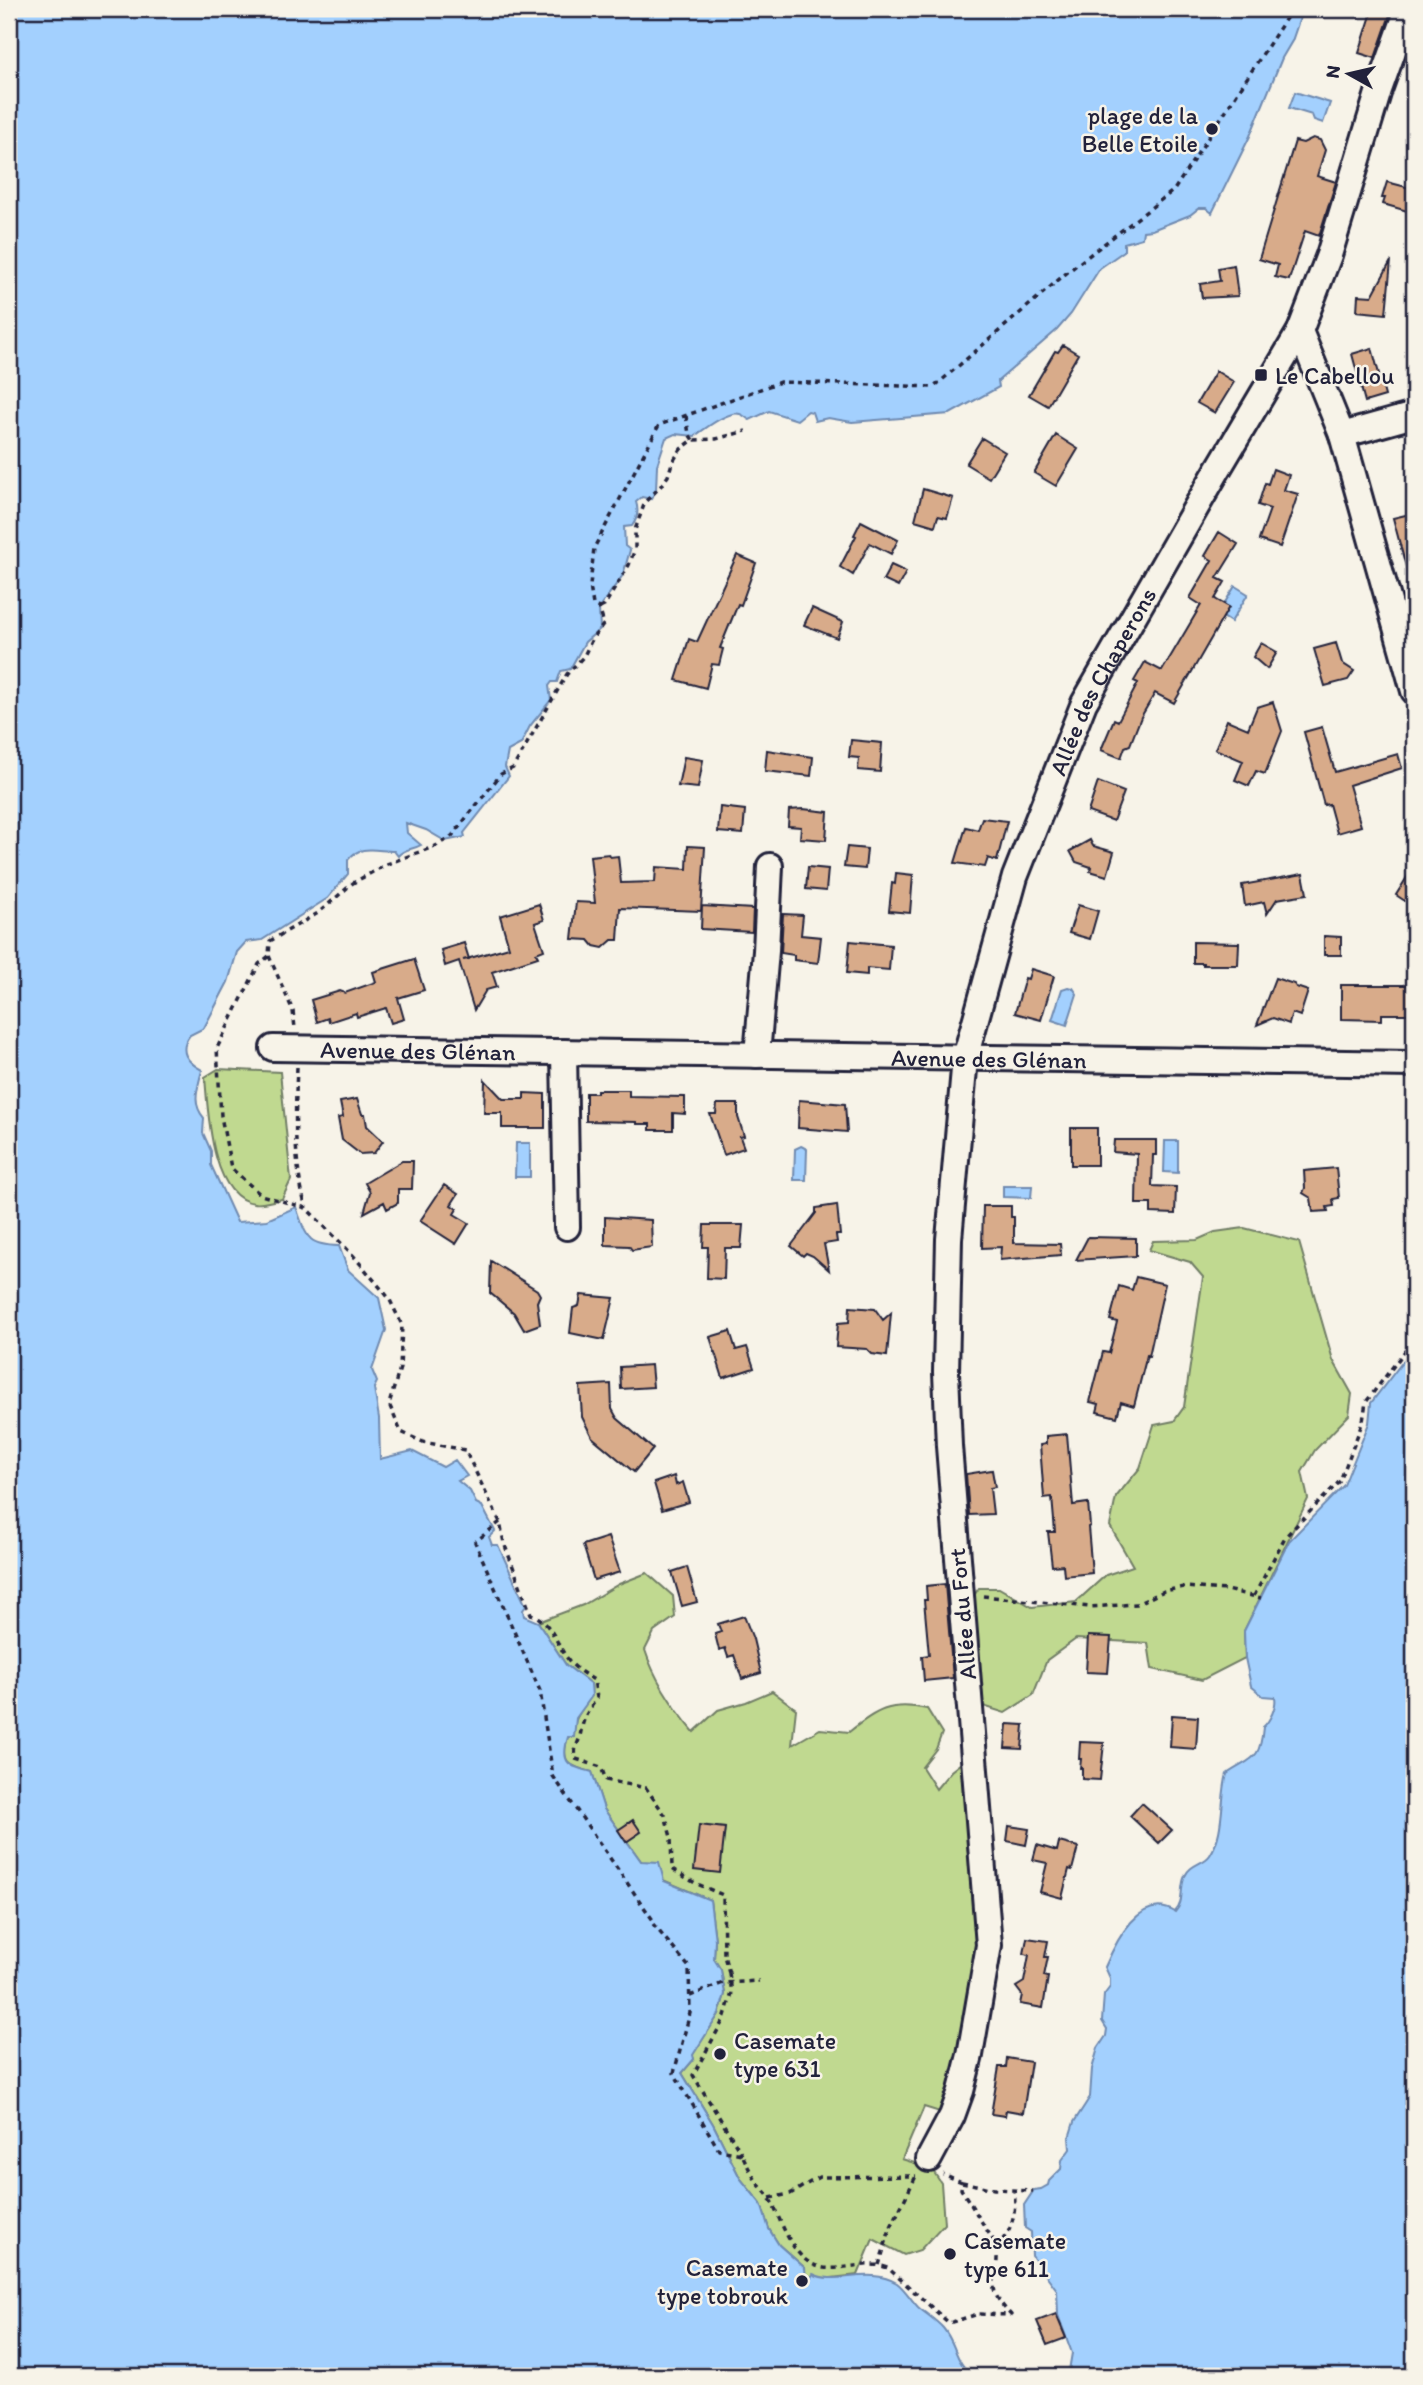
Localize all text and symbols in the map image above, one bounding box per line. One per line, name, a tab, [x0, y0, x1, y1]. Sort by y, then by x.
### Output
north arrow	[1314, 38, 1384, 108]
text: N	[1320, 64, 1345, 80]
place label: plage de la Belle Etoile	[1082, 101, 1198, 158]
marker: plage de la Belle Etoile	[1204, 121, 1220, 137]
place label: Le Cabellou	[1275, 361, 1394, 390]
marker: Le Cabellou	[1253, 367, 1269, 383]
street label: Allée des Chaperons	[1042, 582, 1162, 779]
street label: Avenue des Glénan	[320, 1034, 516, 1066]
street label: Avenue des Glénan	[891, 1042, 1087, 1074]
street label: Allée du Fort	[942, 1547, 982, 1681]
place label: Casemate type 631	[734, 2026, 836, 2083]
marker: Casemate type 631	[712, 2046, 728, 2062]
place label: Casemate type 611	[964, 2226, 1066, 2283]
marker: Casemate type 611	[942, 2246, 958, 2262]
place label: Casemate type tobrouk	[657, 2253, 789, 2310]
marker: Casemate type tobrouk	[794, 2273, 810, 2289]

